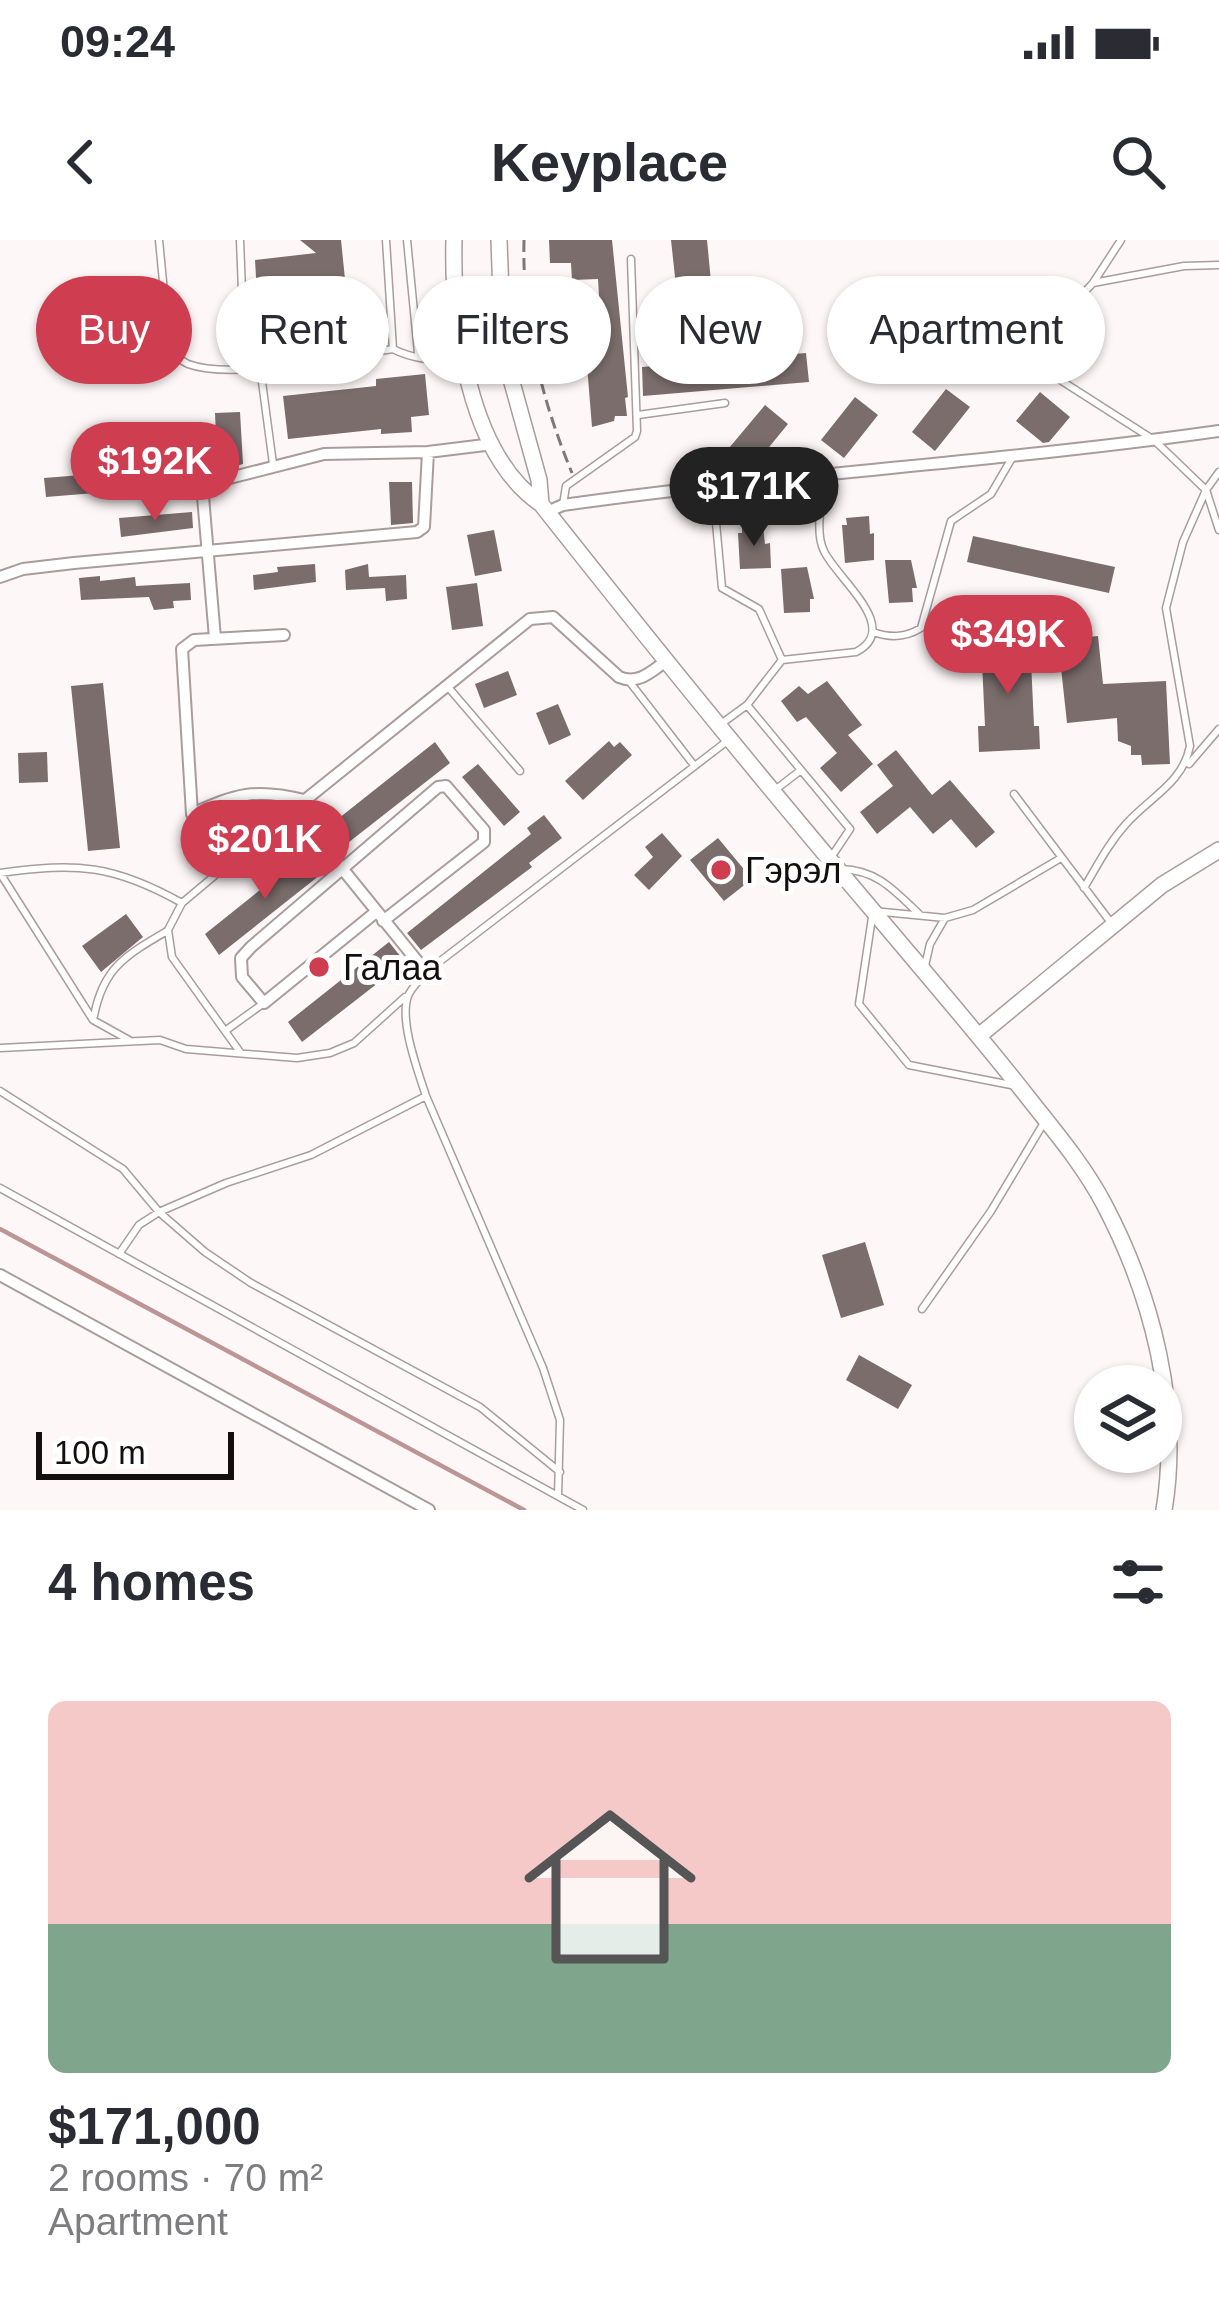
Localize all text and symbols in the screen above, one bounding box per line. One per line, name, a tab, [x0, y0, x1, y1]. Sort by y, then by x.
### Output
text: 09:24	[60, 16, 175, 67]
icon: back	[48, 129, 114, 195]
icon: search	[1105, 129, 1171, 195]
text: Keyplace	[491, 132, 728, 192]
chip: Buy	[36, 276, 192, 384]
chip: Rent	[216, 276, 389, 384]
chip: Filters	[413, 276, 611, 384]
chip: New	[635, 276, 803, 384]
chip: Apartment	[827, 276, 1105, 384]
pin: $192K	[71, 422, 239, 524]
text: $192K	[98, 439, 212, 482]
pin: $171K	[670, 447, 838, 549]
text: $171K	[697, 464, 811, 507]
pin: $349K	[924, 595, 1092, 697]
text: $349K	[951, 612, 1065, 655]
pin: $201K	[181, 800, 349, 902]
text: $201K	[208, 817, 322, 860]
place label: Гэрэл	[745, 850, 841, 891]
marker: Гэрэл	[708, 857, 734, 883]
place label: Галаа	[343, 947, 443, 988]
marker: Галаа	[306, 954, 332, 980]
map controls	[1074, 1365, 1182, 1473]
button: layers	[1074, 1365, 1182, 1473]
scale bar	[36, 1426, 234, 1479]
text: 100 m	[54, 1434, 146, 1471]
icon: filters	[1105, 1549, 1171, 1615]
text: 4 homes	[48, 1554, 255, 1611]
icon: home	[502, 1779, 718, 1995]
text: $171,000	[48, 2098, 261, 2155]
text: 2 rooms · 70 m²	[48, 2156, 323, 2199]
text: Apartment	[48, 2200, 228, 2243]

